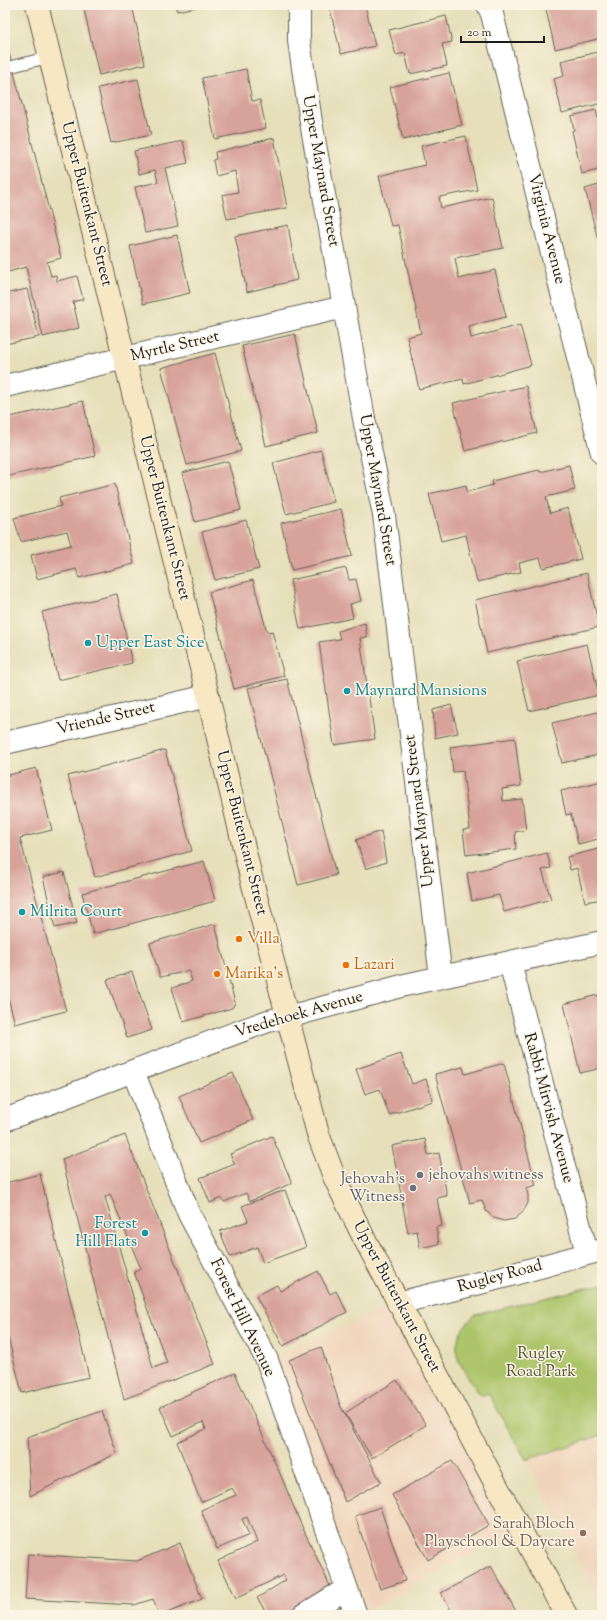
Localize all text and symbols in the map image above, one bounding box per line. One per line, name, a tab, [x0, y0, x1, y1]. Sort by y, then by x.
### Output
scale bar	[461, 18, 544, 44]
text: 20 m	[467, 24, 492, 42]
street label: Upper Maynard Street	[295, 93, 345, 249]
street label: Upper Buitenkant Street	[54, 119, 118, 289]
street label: Virginia Avenue	[521, 171, 571, 287]
street label: Myrtle Street	[128, 326, 222, 368]
street label: Upper Maynard Street	[352, 412, 402, 568]
street label: Upper Buitenkant Street	[132, 433, 196, 603]
place label: Upper East Sice	[96, 632, 204, 655]
marker: Upper East Sice	[83, 638, 93, 648]
place label: Maynard Mansions	[355, 680, 487, 703]
marker: Maynard Mansions	[342, 686, 352, 696]
street label: Vriende Street	[55, 696, 158, 741]
street label: Upper Maynard Street	[399, 733, 441, 889]
street label: Upper Buitenkant Street	[209, 748, 273, 918]
place label: Milrita Court	[30, 901, 123, 924]
marker: Milrita Court	[17, 907, 27, 917]
place label: Villa	[247, 928, 280, 951]
marker: Villa	[234, 934, 244, 944]
place label: Lazari	[354, 954, 395, 977]
marker: Lazari	[341, 960, 351, 970]
place label: Marika's	[225, 963, 283, 986]
marker: Marika's	[212, 969, 222, 979]
street label: Vredehoek Avenue	[232, 986, 366, 1044]
street label: Rabbi Mirvish Avenue	[517, 1030, 579, 1186]
place label: jehovahs witness	[428, 1164, 543, 1187]
place label: Jehovah's Witness	[339, 1168, 405, 1209]
marker: jehovahs witness	[415, 1170, 425, 1180]
marker: Jehovah's Witness	[408, 1183, 418, 1193]
place label: Forest Hill Flats	[75, 1213, 138, 1254]
street label: Upper Buitenkant Street	[346, 1217, 446, 1378]
marker: Forest Hill Flats	[140, 1228, 150, 1238]
street label: Forest Hill Avenue	[203, 1255, 281, 1381]
street label: Rugley Road	[455, 1255, 545, 1299]
park label: Rugley Road Park	[506, 1343, 576, 1384]
place label: Sarah Bloch Playschool & Daycare	[425, 1513, 576, 1554]
marker: Sarah Bloch Playschool & Daycare	[578, 1528, 588, 1538]

